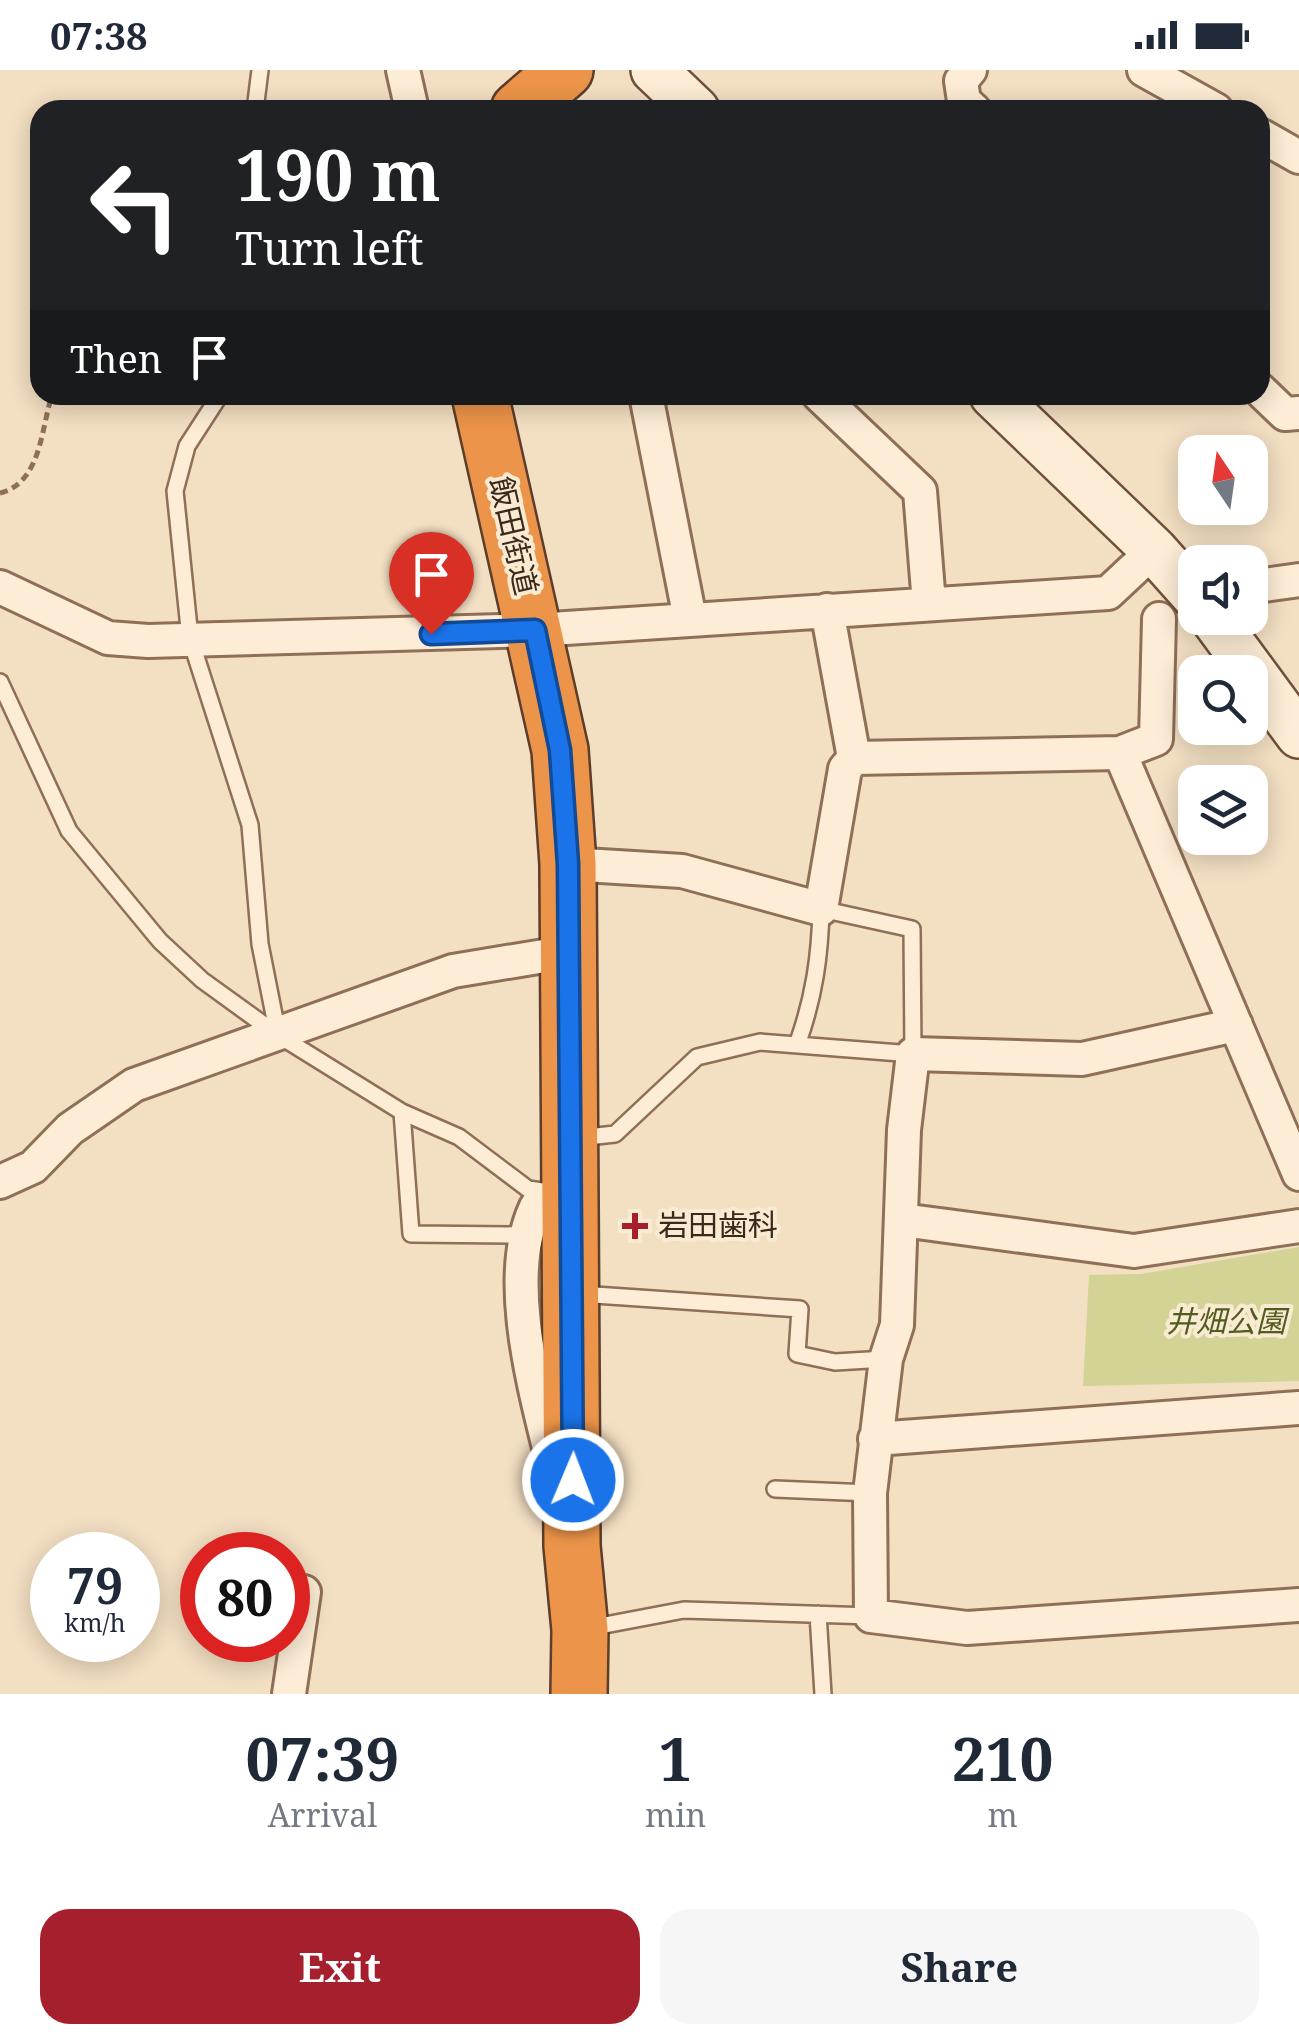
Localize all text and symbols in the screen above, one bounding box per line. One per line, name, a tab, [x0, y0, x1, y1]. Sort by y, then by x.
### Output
text: 07:38	[50, 9, 147, 61]
text: 190 m	[235, 126, 441, 222]
icon: left	[70, 140, 200, 270]
text: Turn left	[235, 217, 424, 278]
icon: arrive	[182, 330, 237, 385]
text: Then	[70, 332, 162, 384]
north arrow	[1178, 435, 1268, 525]
map controls	[1178, 435, 1268, 855]
street label: 飯田街道	[481, 473, 548, 599]
pin	[389, 532, 474, 635]
button: sound	[1178, 545, 1268, 635]
icon: arrive	[404, 547, 459, 602]
button: search	[1178, 655, 1268, 745]
button: layers	[1178, 765, 1268, 855]
place label: 岩田歯科	[658, 1204, 778, 1245]
marker: 岩田歯科	[622, 1213, 648, 1239]
park label: 井畑公園	[1166, 1300, 1290, 1341]
position arrow	[521, 1428, 625, 1532]
speed limit sign: 80	[180, 1532, 310, 1662]
text: 79	[67, 1551, 123, 1619]
text: km/h	[64, 1605, 126, 1639]
text: 07:39	[246, 1717, 399, 1799]
text: 1	[659, 1717, 693, 1799]
text: 210	[952, 1717, 1053, 1799]
text: Arrival	[268, 1793, 377, 1836]
text: min	[645, 1793, 706, 1836]
text: m	[987, 1793, 1018, 1836]
button: Exit	[40, 1909, 640, 2024]
button: Share	[660, 1909, 1259, 2024]

